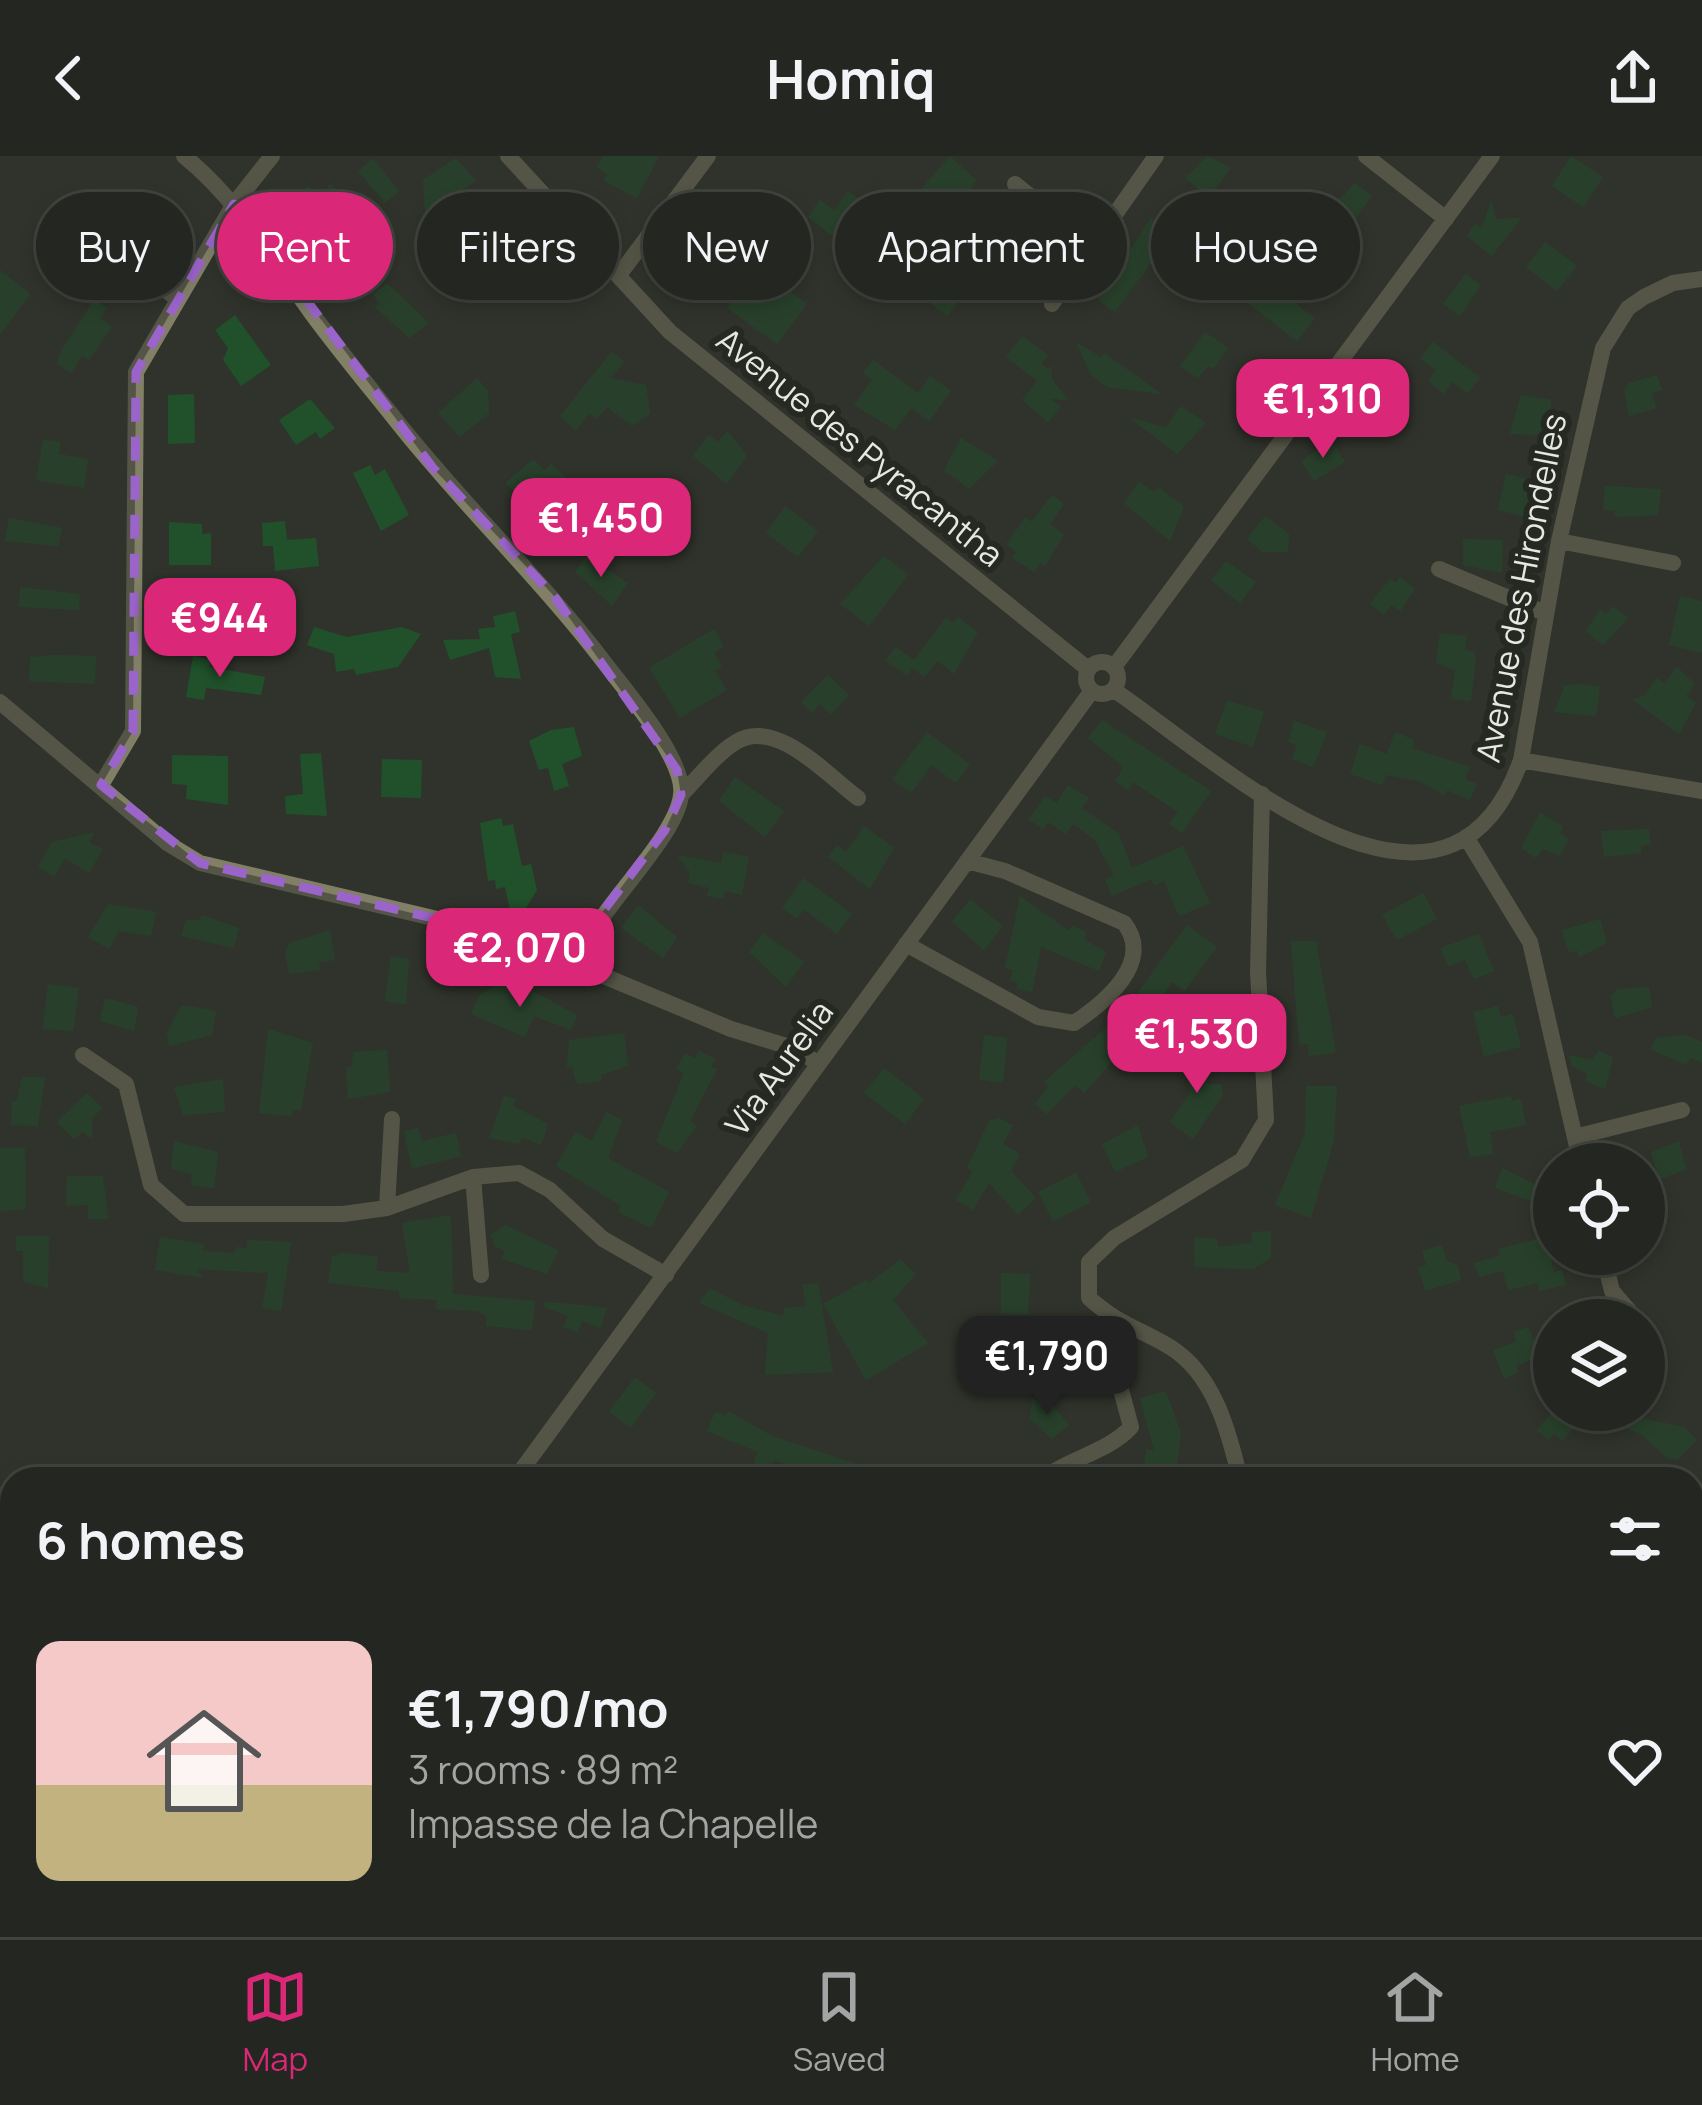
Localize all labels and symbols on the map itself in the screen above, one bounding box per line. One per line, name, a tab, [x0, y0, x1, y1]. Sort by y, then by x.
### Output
street label: Avenue des Pyracantha	[708, 317, 1013, 576]
pin: €1,310	[1225, 359, 1421, 461]
street label: Avenue des Hirondelles	[1465, 410, 1576, 766]
pin: €1,450	[503, 478, 699, 580]
pin: €944	[149, 578, 291, 680]
pin: €2,070	[422, 908, 618, 1010]
street label: Via Aurelia	[714, 991, 843, 1144]
pin: €1,530	[1099, 994, 1295, 1096]
pin: €1,790	[949, 1316, 1145, 1418]

